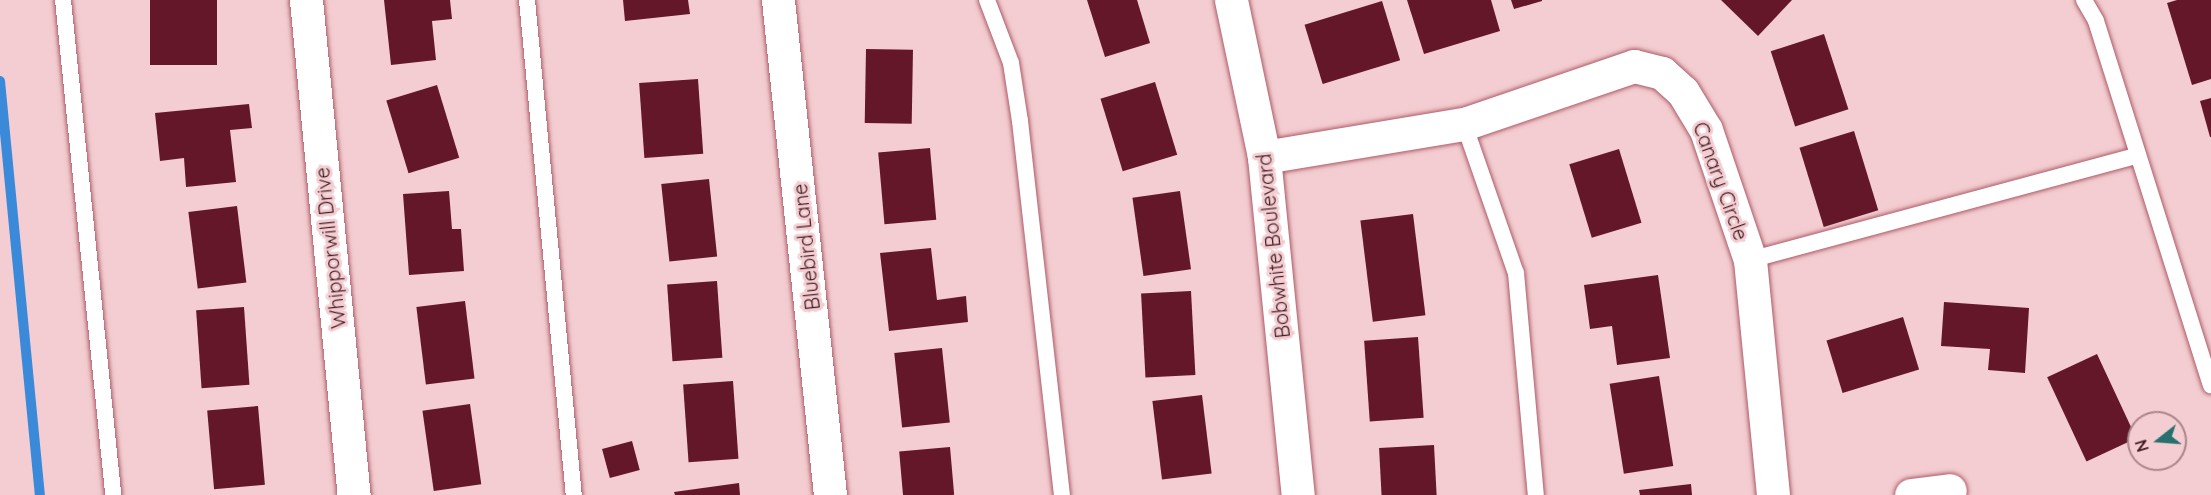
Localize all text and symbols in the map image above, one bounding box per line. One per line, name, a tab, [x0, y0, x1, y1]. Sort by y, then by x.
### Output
street label: Canary Circle	[1689, 119, 1753, 243]
street label: Bobwhite Boulevard	[1251, 153, 1295, 339]
street label: Whipporwill Drive	[310, 166, 350, 330]
street label: Bluebird Lane	[787, 183, 825, 311]
north arrow	[2127, 411, 2187, 471]
text: N	[2130, 437, 2153, 454]

